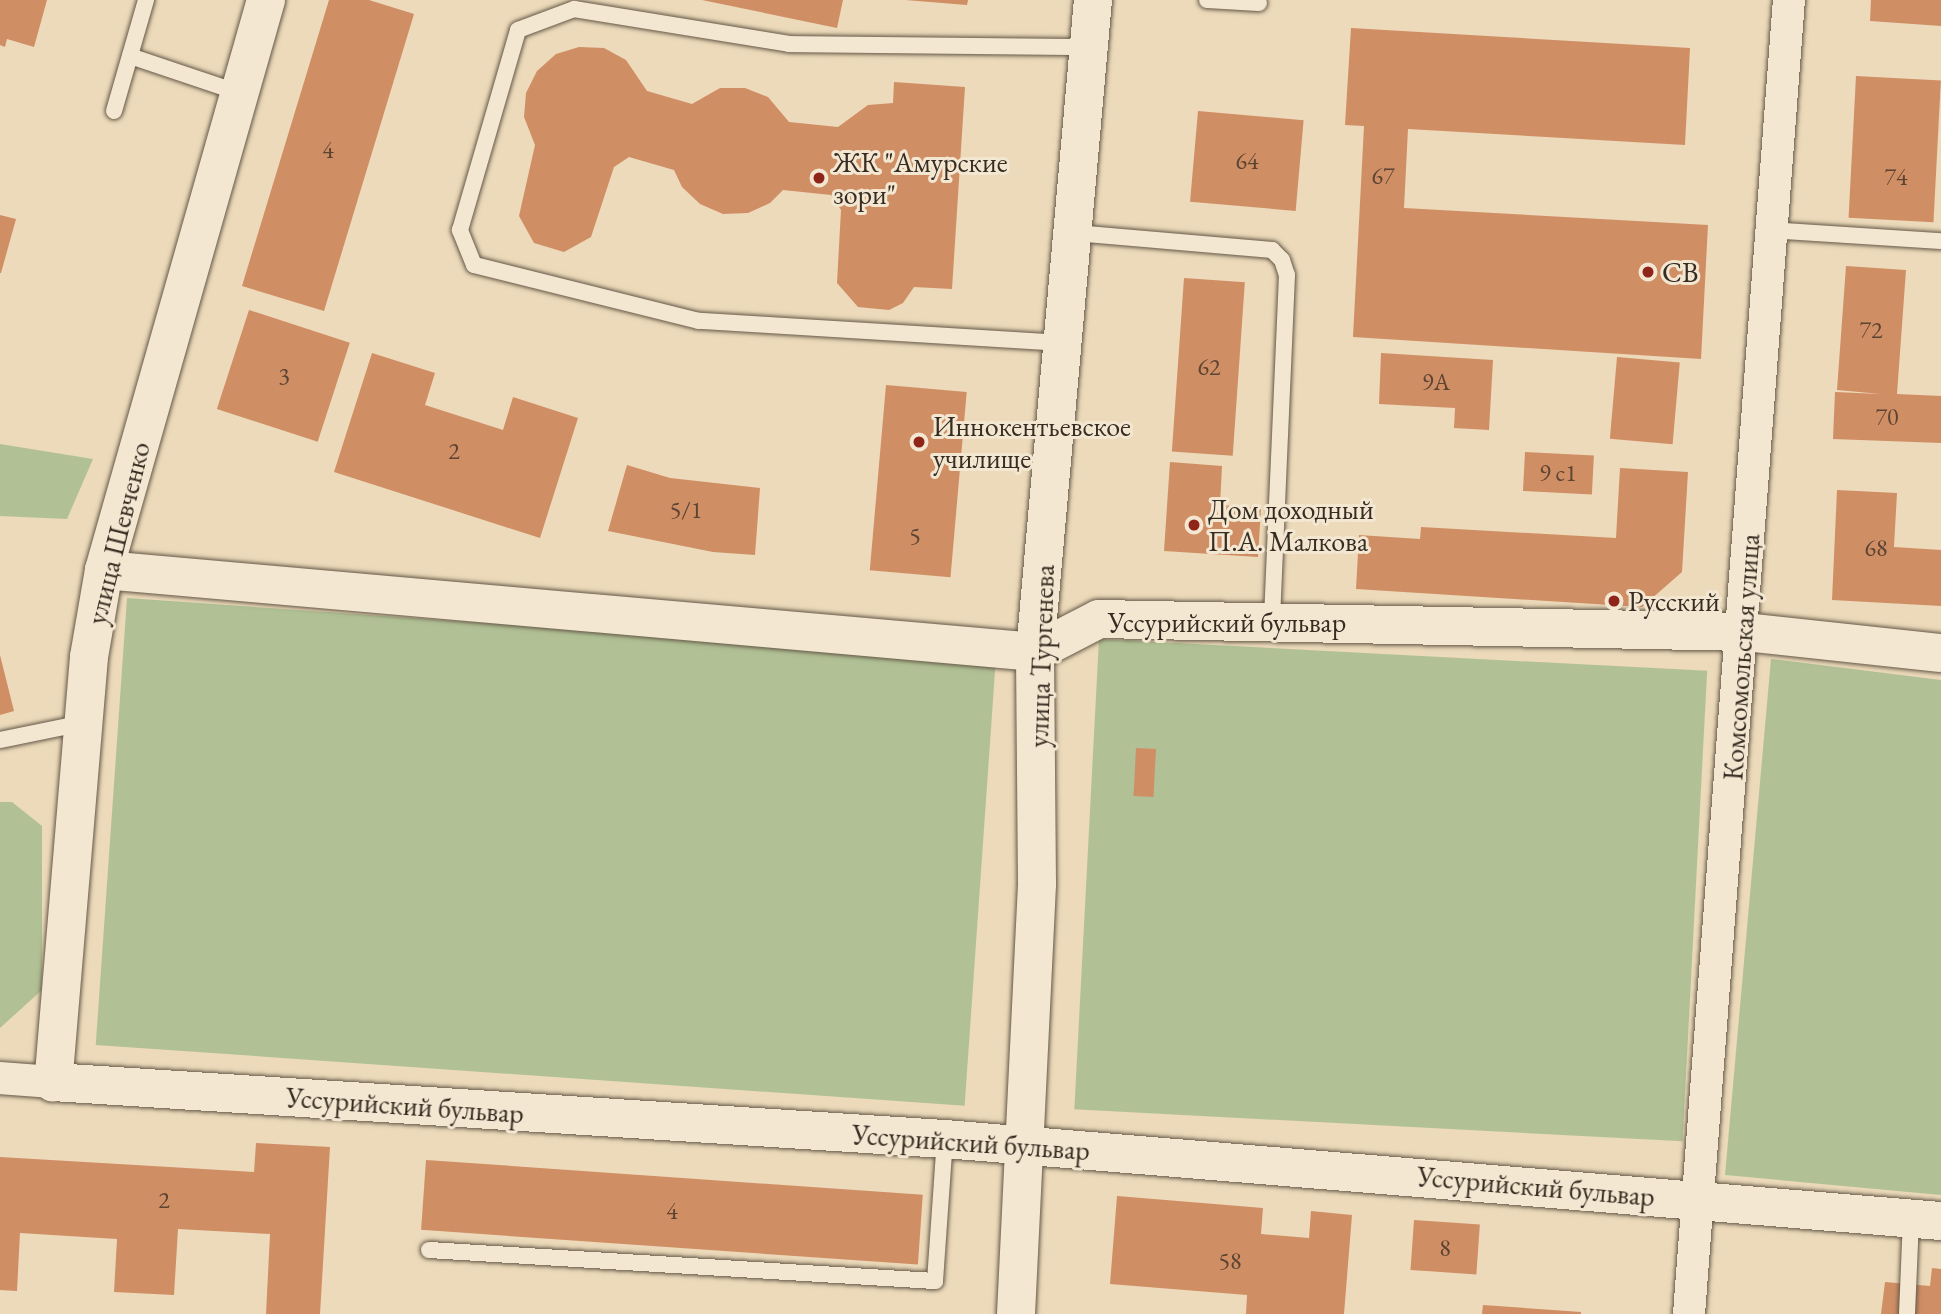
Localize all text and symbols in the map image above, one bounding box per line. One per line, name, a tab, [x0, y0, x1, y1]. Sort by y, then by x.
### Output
house number: 4	[322, 136, 334, 164]
place label: ЖК "Амурские зори"	[833, 145, 1008, 211]
house number: 64	[1235, 147, 1259, 175]
house number: 67	[1371, 162, 1395, 190]
house number: 74	[1884, 163, 1908, 191]
marker: ЖК "Амурские зори"	[811, 170, 827, 186]
place label: СВ	[1662, 255, 1698, 289]
marker: СВ	[1640, 264, 1656, 280]
house number: 72	[1859, 316, 1883, 344]
house number: 62	[1197, 353, 1221, 381]
house number: 3	[278, 362, 290, 390]
house number: 9А	[1422, 368, 1450, 396]
house number: 70	[1875, 403, 1899, 431]
place label: Иннокентьевское училище	[933, 409, 1131, 475]
marker: Иннокентьевское училище	[911, 434, 927, 450]
house number: 2	[448, 437, 460, 465]
street label: улица Шевченко	[79, 438, 157, 628]
house number: 9 с1	[1539, 459, 1577, 487]
place label: Дом доходный П.А. Малкова	[1208, 492, 1374, 558]
house number: 5/1	[670, 496, 702, 524]
marker: Дом доходный П.А. Малкова	[1186, 517, 1202, 533]
house number: 5	[909, 522, 921, 550]
street label: Комсомольская улица	[1716, 532, 1766, 782]
house number: 68	[1864, 534, 1888, 562]
street label: улица Тургенева	[1021, 564, 1061, 748]
place label: Русский	[1628, 584, 1720, 618]
marker: Русский	[1606, 593, 1622, 609]
street label: Уссурийский бульвар	[1108, 605, 1346, 639]
street label: Уссурийский бульвар	[285, 1080, 525, 1130]
street label: Уссурийский бульвар	[851, 1117, 1091, 1167]
street label: Уссурийский бульвар	[1416, 1159, 1656, 1213]
house number: 2	[158, 1186, 170, 1214]
house number: 4	[666, 1197, 678, 1225]
house number: 8	[1439, 1234, 1451, 1262]
house number: 58	[1218, 1247, 1242, 1275]

